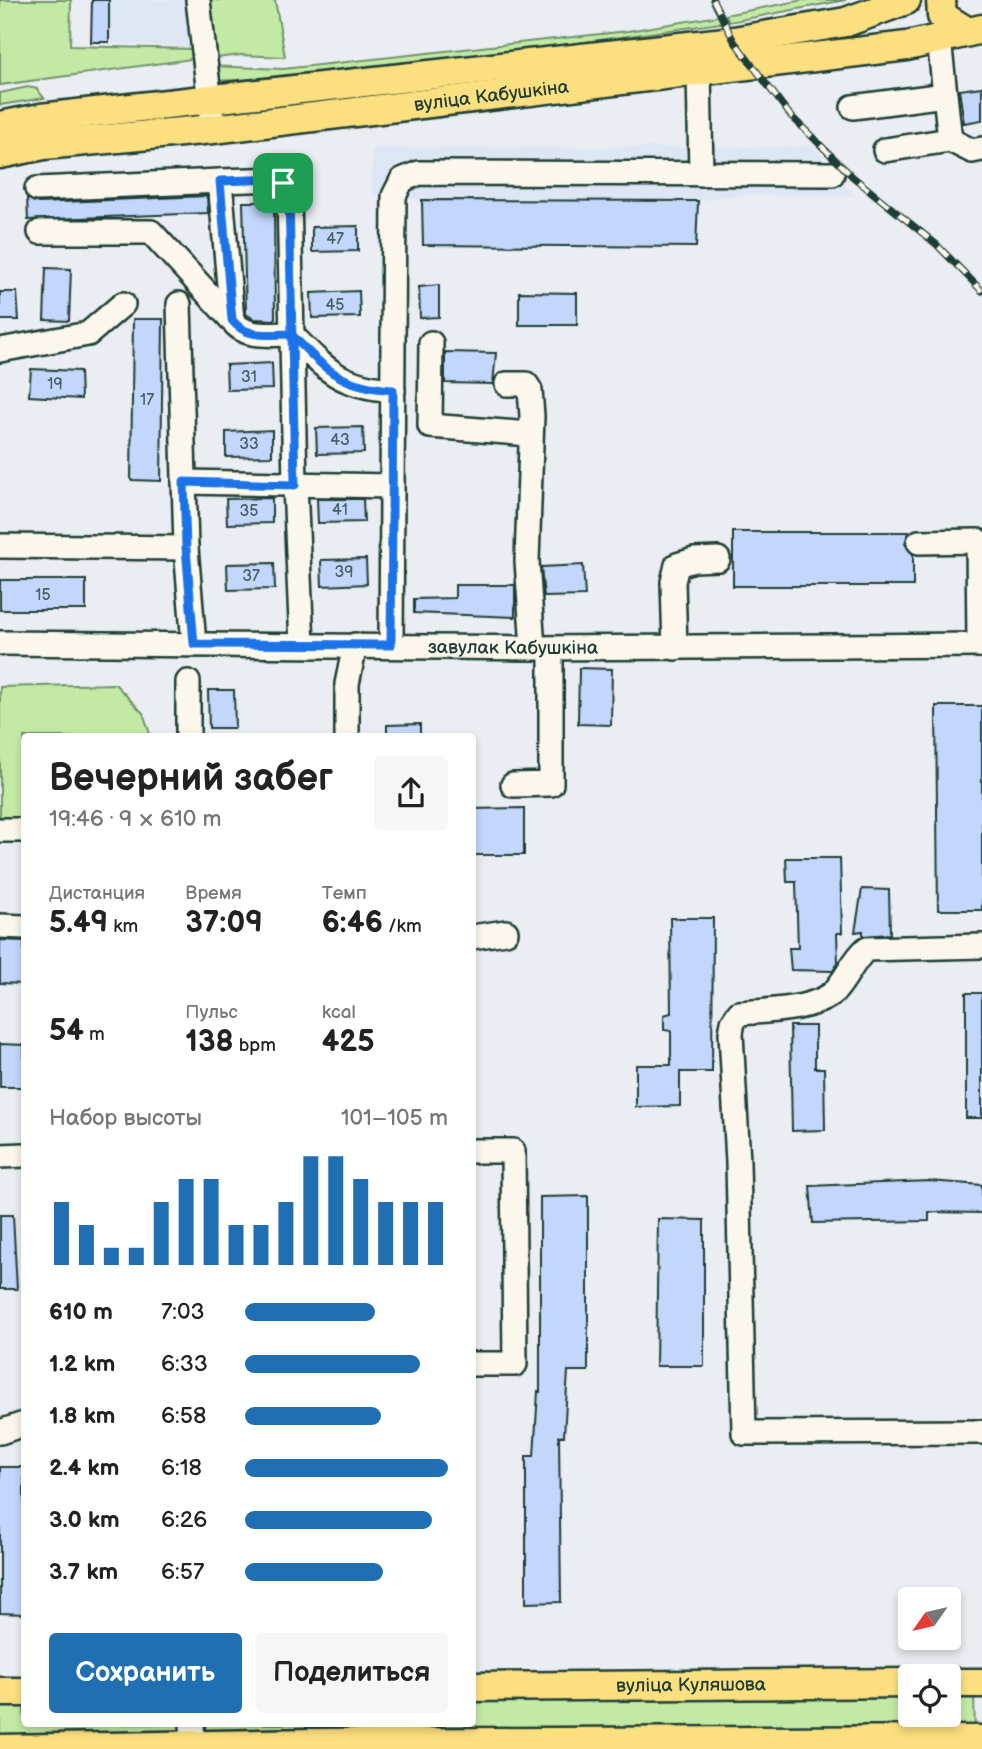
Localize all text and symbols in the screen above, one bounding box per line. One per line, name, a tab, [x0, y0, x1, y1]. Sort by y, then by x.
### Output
street label: вуліца Кабушкіна	[413, 75, 570, 116]
pin	[253, 153, 313, 213]
icon: arrive	[264, 164, 302, 202]
house number: 47	[326, 230, 344, 249]
house number: 45	[326, 296, 344, 315]
house number: 31	[241, 368, 257, 387]
house number: 19	[47, 375, 63, 394]
house number: 17	[140, 391, 154, 410]
house number: 43	[330, 431, 350, 450]
house number: 33	[239, 435, 259, 454]
house number: 41	[332, 501, 348, 520]
house number: 35	[239, 502, 259, 521]
house number: 39	[334, 563, 354, 582]
house number: 37	[242, 567, 260, 586]
house number: 15	[35, 586, 51, 605]
street label: завулак Кабушкіна	[428, 636, 598, 660]
text: Вечерний забег	[49, 756, 333, 801]
button: share	[374, 756, 448, 830]
text: 19:46 · 9 × 610 m	[49, 805, 222, 833]
text: Дистанция	[49, 882, 145, 905]
text: Время	[185, 882, 242, 905]
text: Темп	[322, 882, 367, 905]
text: 5.49	[49, 905, 108, 941]
text: 37:09	[185, 905, 263, 941]
text: 6:46	[322, 905, 383, 941]
text: km	[108, 915, 138, 938]
text: /km	[383, 915, 422, 938]
text: Пульс	[185, 1001, 238, 1024]
text: kcal	[322, 1001, 356, 1024]
text: 54	[49, 1013, 84, 1049]
text: m	[84, 1023, 105, 1046]
text: 138	[185, 1024, 234, 1060]
text: 425	[322, 1024, 375, 1060]
text: bpm	[234, 1034, 276, 1057]
text: Набор высоты	[49, 1104, 202, 1132]
text: 101–105 m	[341, 1104, 448, 1132]
text: 610 m	[49, 1298, 113, 1326]
text: 7:03	[161, 1298, 205, 1326]
text: 1.2 km	[49, 1350, 115, 1378]
text: 6:33	[161, 1350, 208, 1378]
text: 1.8 km	[49, 1402, 115, 1430]
text: 6:58	[161, 1402, 206, 1430]
text: 2.4 km	[49, 1454, 119, 1482]
text: 6:18	[161, 1454, 202, 1482]
text: 3.0 km	[49, 1506, 120, 1534]
text: 6:26	[161, 1506, 207, 1534]
text: 3.7 km	[49, 1558, 118, 1586]
text: 6:57	[161, 1558, 204, 1586]
north arrow	[898, 1587, 961, 1650]
map controls	[898, 1587, 961, 1727]
button: Сохранить	[49, 1633, 242, 1713]
button: Поделиться	[256, 1633, 448, 1713]
button: locate	[898, 1664, 961, 1727]
street label: вуліца Куляшова	[616, 1673, 766, 1697]

